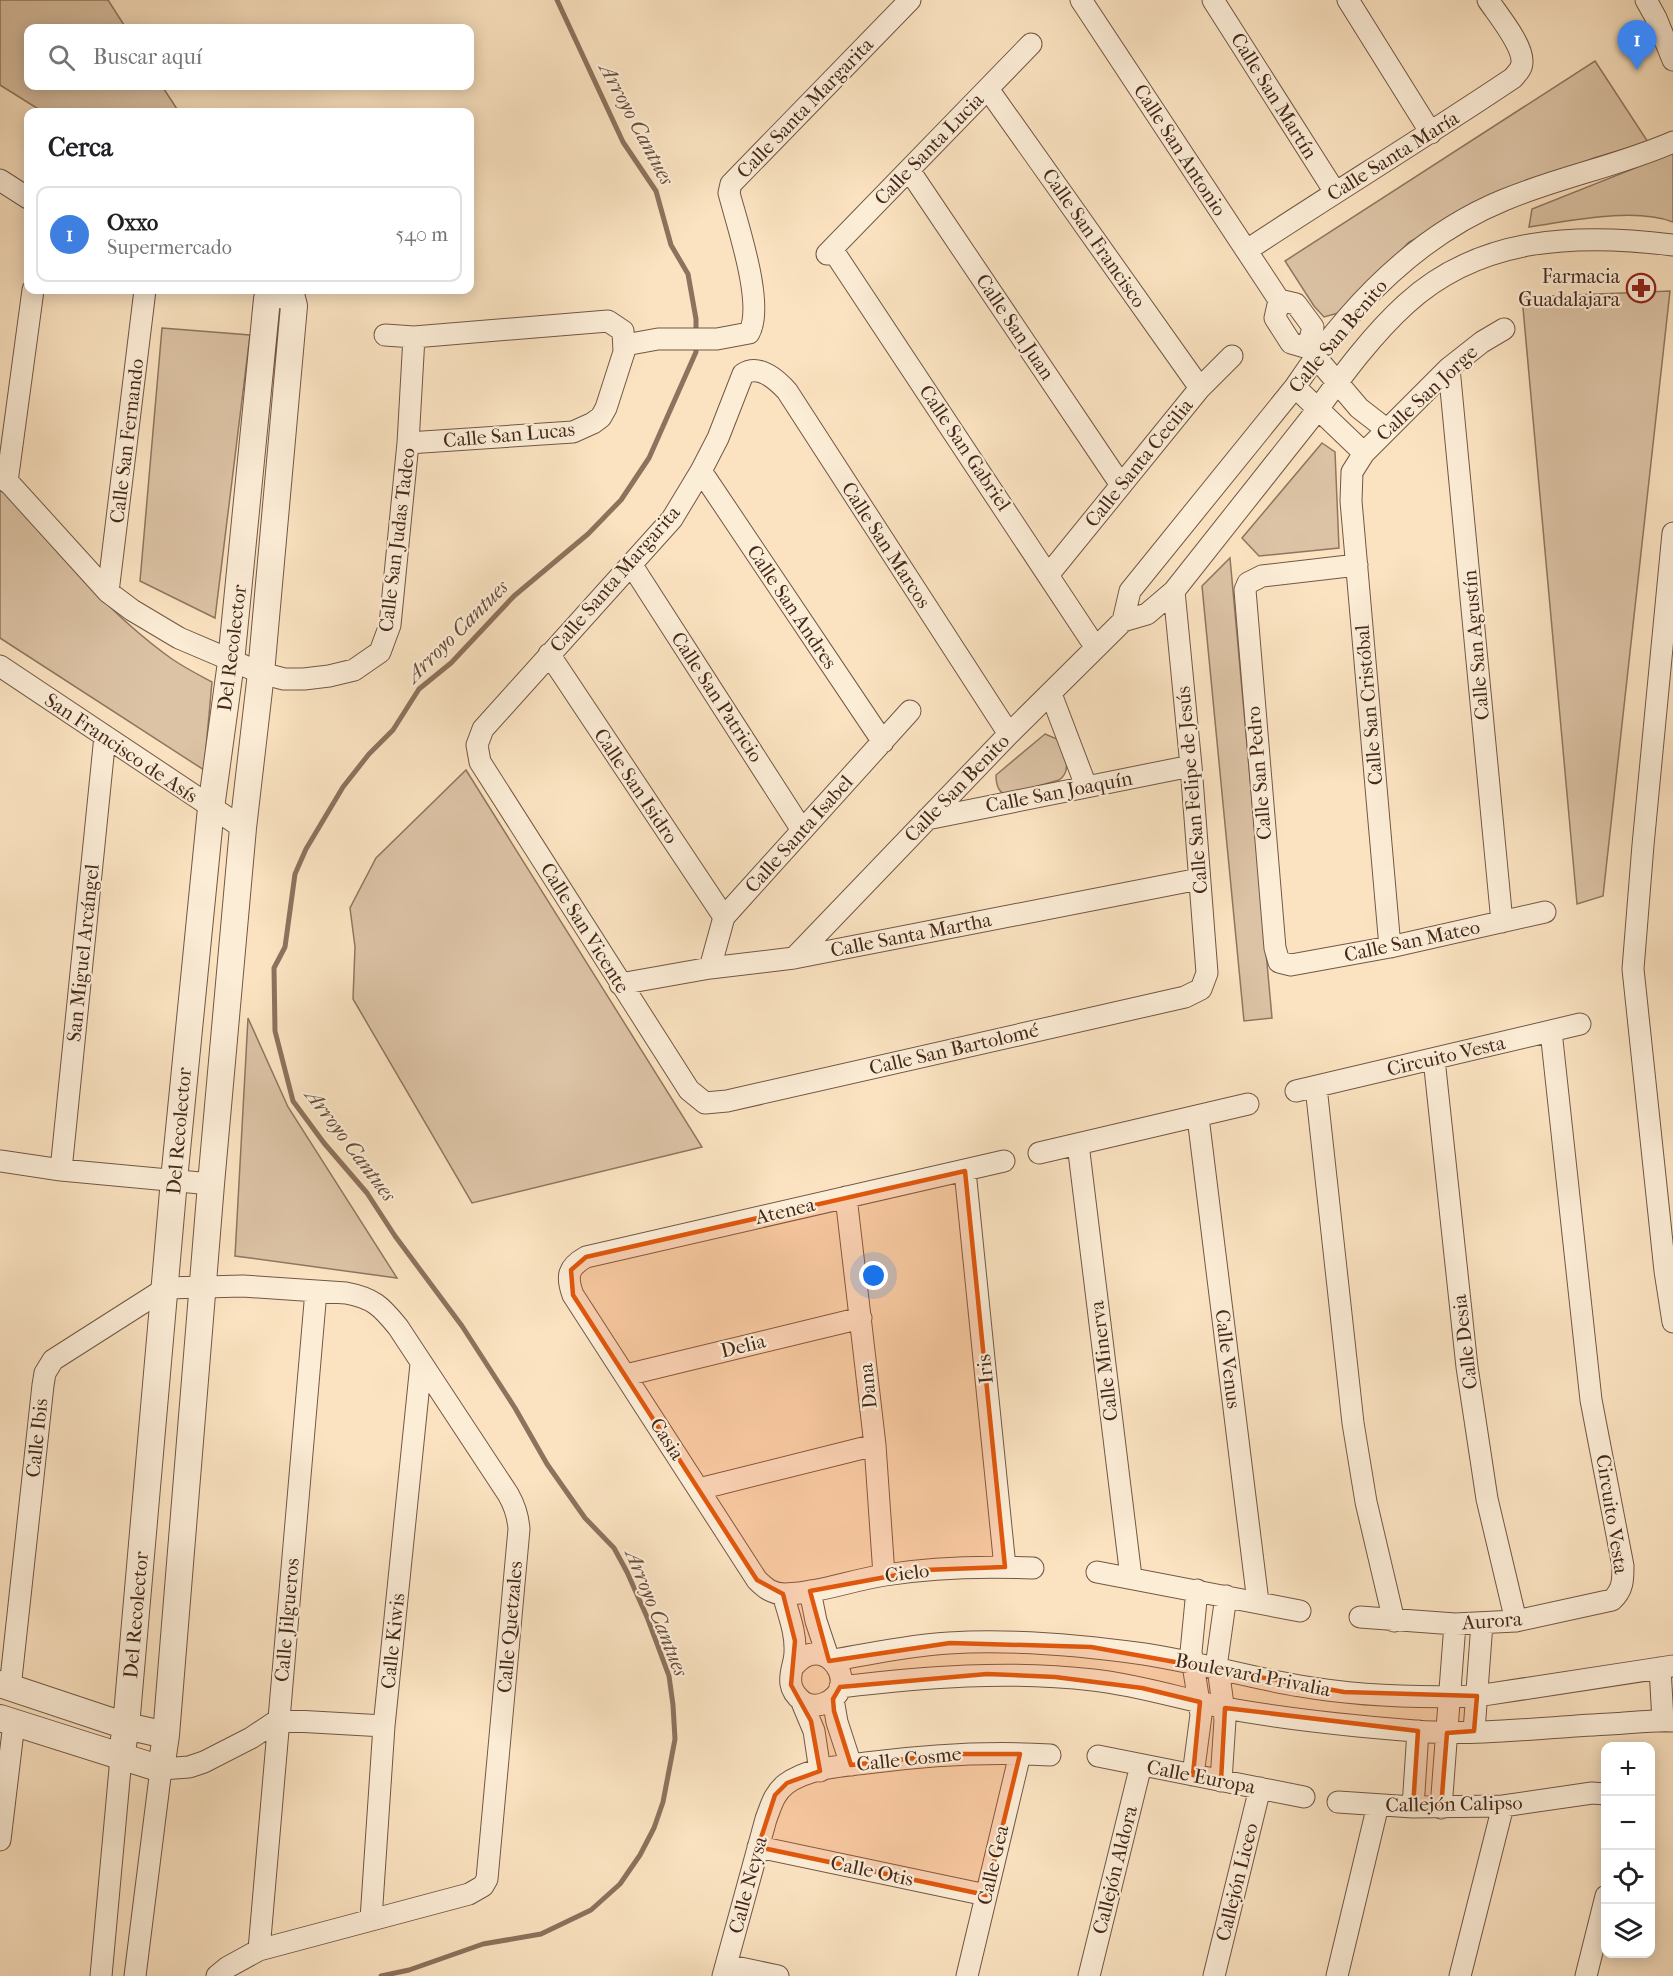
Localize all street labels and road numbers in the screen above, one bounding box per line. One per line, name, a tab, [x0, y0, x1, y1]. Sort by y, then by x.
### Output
street label: Calle San Martín	[1226, 29, 1322, 164]
street label: Calle Santa Margarita	[732, 33, 878, 183]
street label: Calle San Antonio	[1129, 80, 1231, 220]
street label: Calle Santa Lucia	[870, 88, 989, 210]
street label: Calle Santa María	[1323, 106, 1464, 206]
street label: Calle San Francisco	[1037, 164, 1151, 312]
street label: Calle San Juan	[971, 270, 1059, 385]
street label: Calle San Benito	[1284, 275, 1392, 397]
street label: Calle San Jorge	[1372, 340, 1482, 446]
street label: Calle San Fernando	[105, 357, 149, 525]
street label: Calle San Gabriel	[914, 381, 1016, 516]
street label: Calle Santa Cecilia	[1080, 394, 1198, 532]
street label: Calle San Lucas	[442, 418, 576, 452]
street label: Calle San Judas Tadeo	[374, 447, 420, 633]
street label: Calle San Marcos	[837, 478, 935, 612]
street label: Calle Santa Margarita	[545, 501, 685, 657]
street label: Calle San Andres	[742, 541, 842, 673]
street label: Calle San Agustín	[1458, 569, 1494, 721]
street label: Del Recolector	[213, 583, 251, 713]
street label: Calle San Cristóbal	[1350, 623, 1387, 786]
street label: Calle San Patricio	[666, 628, 768, 766]
street label: Calle San Felipe de Jesús	[1171, 685, 1213, 895]
street label: San Francisco de Asís	[40, 688, 202, 808]
street label: Calle San Pedro	[1242, 705, 1276, 841]
street label: Calle San Isidro	[589, 724, 683, 848]
street label: Calle San Benito	[900, 729, 1014, 847]
street label: Calle San Joaquín	[984, 766, 1135, 818]
street label: Calle Santa Isabel	[740, 770, 858, 897]
street label: Calle San Vicente	[536, 859, 634, 997]
street label: San Miguel Arcángel	[62, 863, 104, 1043]
street label: Calle Santa Martha	[829, 908, 994, 962]
street label: Calle San Mateo	[1342, 915, 1482, 967]
street label: Calle San Bartolomé	[867, 1018, 1041, 1080]
street label: Circuito Vesta	[1385, 1031, 1508, 1081]
street label: Del Recolector	[162, 1066, 196, 1196]
street label: Atenea	[752, 1193, 818, 1229]
street label: Calle Desia	[1448, 1292, 1482, 1391]
street label: Calle Minerva	[1085, 1299, 1123, 1422]
street label: Calle Venus	[1211, 1308, 1245, 1410]
street label: Delia	[718, 1329, 769, 1363]
street label: Iris	[972, 1353, 998, 1385]
street label: Dana	[854, 1361, 882, 1410]
street label: Calle Ibis	[21, 1397, 53, 1479]
street label: Casia	[645, 1414, 689, 1465]
street label: Circuito Vesta	[1591, 1453, 1633, 1576]
street label: Del Recolector	[119, 1550, 153, 1680]
street label: Calle Jilgueros	[270, 1557, 304, 1683]
street label: Cielo	[884, 1559, 930, 1587]
street label: Calle Quetzales	[493, 1560, 527, 1694]
street label: Calle Kiwis	[377, 1592, 409, 1690]
street label: Aurora	[1460, 1607, 1524, 1635]
street label: Boulevard Privalia	[1173, 1649, 1333, 1701]
street label: Calle Cosme	[855, 1742, 963, 1776]
street label: Calle Europa	[1145, 1755, 1258, 1799]
street label: Callejón Calipso	[1385, 1791, 1523, 1817]
street label: Callejón Aldora	[1088, 1803, 1142, 1937]
street label: Callejón Liceo	[1211, 1820, 1263, 1944]
street label: Calle Gea	[973, 1822, 1013, 1907]
street label: Calle Neysa	[724, 1833, 772, 1936]
street label: Calle Otis	[828, 1851, 916, 1891]

